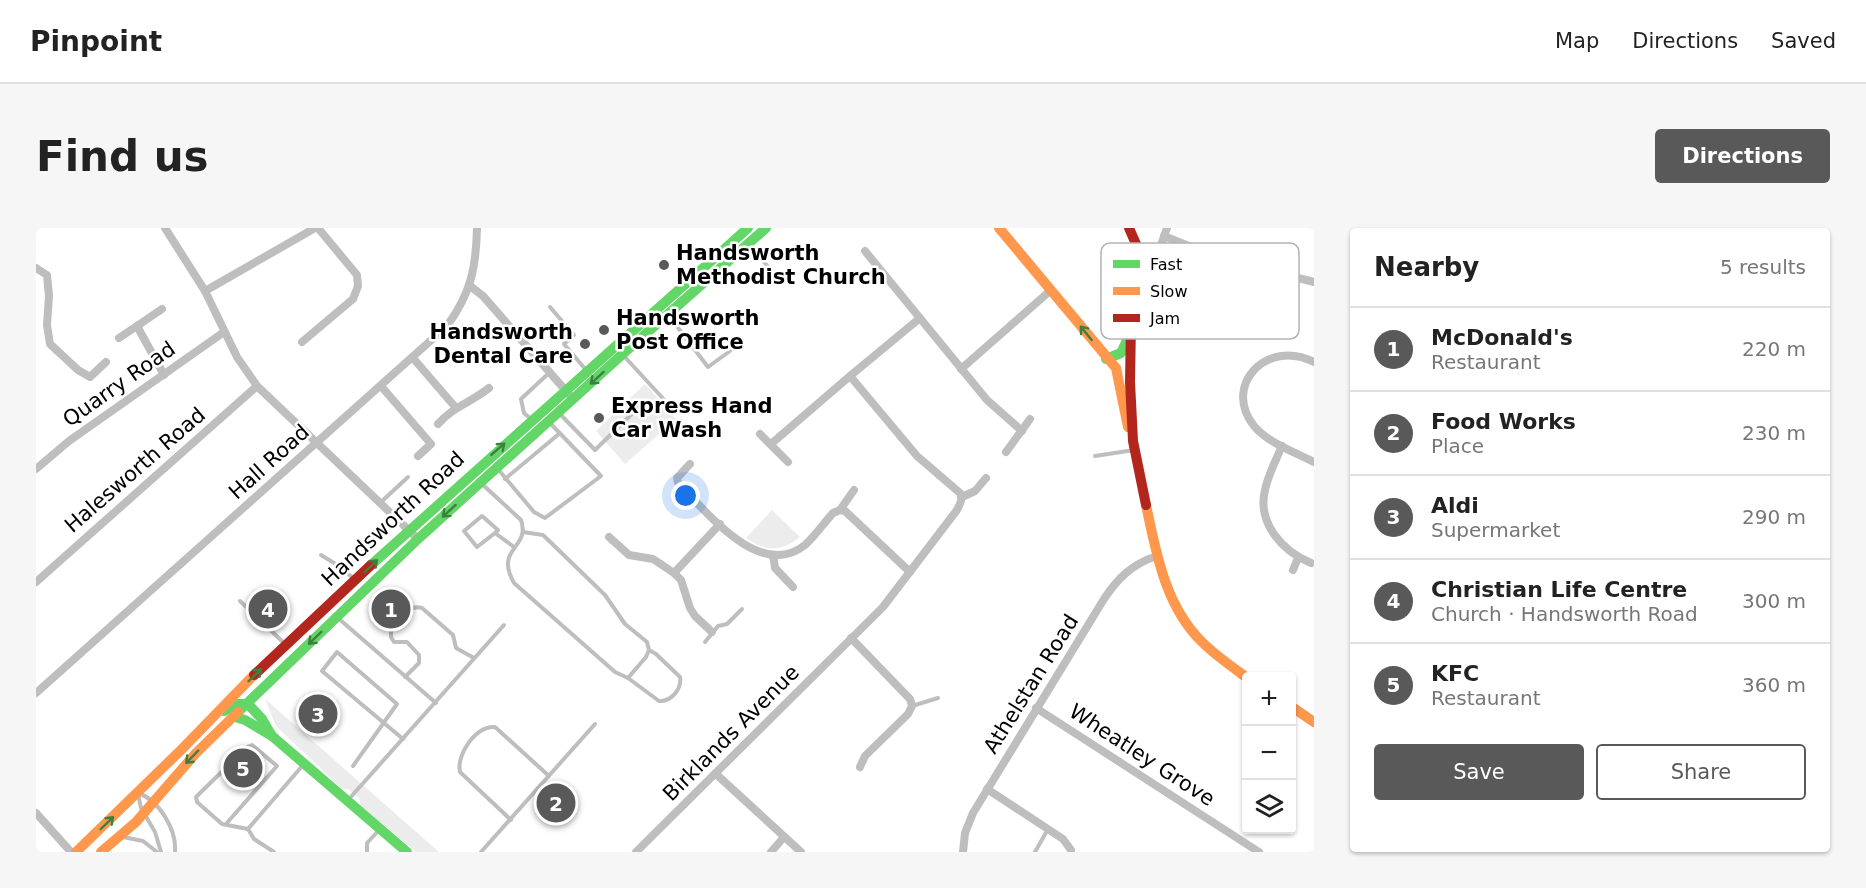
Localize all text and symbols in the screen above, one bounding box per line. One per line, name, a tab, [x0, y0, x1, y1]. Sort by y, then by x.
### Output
text: Pinpoint	[30, 25, 162, 58]
text: Map	[1555, 29, 1599, 53]
text: Directions	[1632, 29, 1738, 53]
text: Saved	[1771, 29, 1836, 53]
button: Directions	[1655, 129, 1830, 183]
text: Find us	[36, 132, 209, 181]
place label: Handsworth Methodist Church	[676, 241, 886, 289]
legend	[1101, 243, 1299, 339]
text: Nearby	[1374, 252, 1479, 282]
text: Fast	[1150, 255, 1182, 274]
text: 5 results	[1720, 255, 1806, 279]
marker: Handsworth Methodist Church	[657, 258, 671, 272]
text: Slow	[1150, 282, 1187, 301]
place label: Handsworth Post Office	[616, 306, 759, 354]
text: Jam	[1149, 309, 1180, 328]
place label: Handsworth Dental Care	[430, 320, 573, 368]
marker: Handsworth Post Office	[597, 323, 611, 337]
one-way arrow	[1079, 325, 1092, 341]
text: McDonald's	[1431, 325, 1573, 350]
street label: Quarry Road	[58, 336, 180, 432]
marker: Handsworth Dental Care	[578, 337, 592, 351]
text: 1	[1387, 337, 1400, 361]
text: 220 m	[1742, 337, 1806, 361]
text: Restaurant	[1431, 350, 1541, 374]
one-way arrow	[589, 371, 604, 385]
place label: Express Hand Car Wash	[611, 394, 773, 442]
street label: Halesworth Road	[60, 403, 210, 537]
text: Food Works	[1431, 409, 1576, 434]
marker: Express Hand Car Wash	[592, 411, 606, 425]
street label: Hall Road	[224, 420, 314, 504]
text: 2	[1387, 421, 1400, 445]
text: 230 m	[1742, 421, 1806, 445]
text: Place	[1431, 434, 1484, 458]
one-way arrow	[490, 442, 506, 455]
street label: Handsworth Road	[317, 447, 469, 591]
your location	[671, 481, 700, 510]
text: Aldi	[1431, 493, 1479, 518]
one-way arrow	[442, 504, 457, 518]
text: 3	[1387, 505, 1400, 529]
text: 290 m	[1742, 505, 1806, 529]
text: Supermarket	[1431, 518, 1560, 542]
one-way arrow	[364, 559, 379, 573]
text: Christian Life Centre	[1431, 577, 1687, 602]
pin: 4	[248, 586, 288, 632]
pin: 1	[372, 586, 410, 632]
text: 4	[1387, 589, 1400, 613]
text: 300 m	[1742, 589, 1806, 613]
text: Church · Handsworth Road	[1431, 602, 1698, 626]
street label: Athelstan Road	[979, 610, 1083, 758]
one-way arrow	[308, 631, 323, 646]
street label: Birklands Avenue	[658, 660, 804, 806]
text: KFC	[1431, 661, 1479, 686]
one-way arrow	[247, 668, 262, 683]
map controls	[1242, 672, 1296, 834]
button: +	[1242, 672, 1296, 726]
text: 5	[1387, 673, 1400, 697]
text: 360 m	[1742, 673, 1806, 697]
text: Restaurant	[1431, 686, 1541, 710]
pin: 3	[298, 692, 338, 736]
street label: Wheatley Grove	[1065, 699, 1219, 811]
button: −	[1242, 726, 1296, 780]
button: Save	[1374, 744, 1584, 800]
button: Share	[1596, 744, 1806, 800]
pin: 5	[224, 746, 262, 790]
one-way arrow	[185, 750, 200, 765]
pin: 2	[536, 780, 576, 826]
button: layers	[1242, 780, 1296, 834]
one-way arrow	[99, 816, 114, 830]

